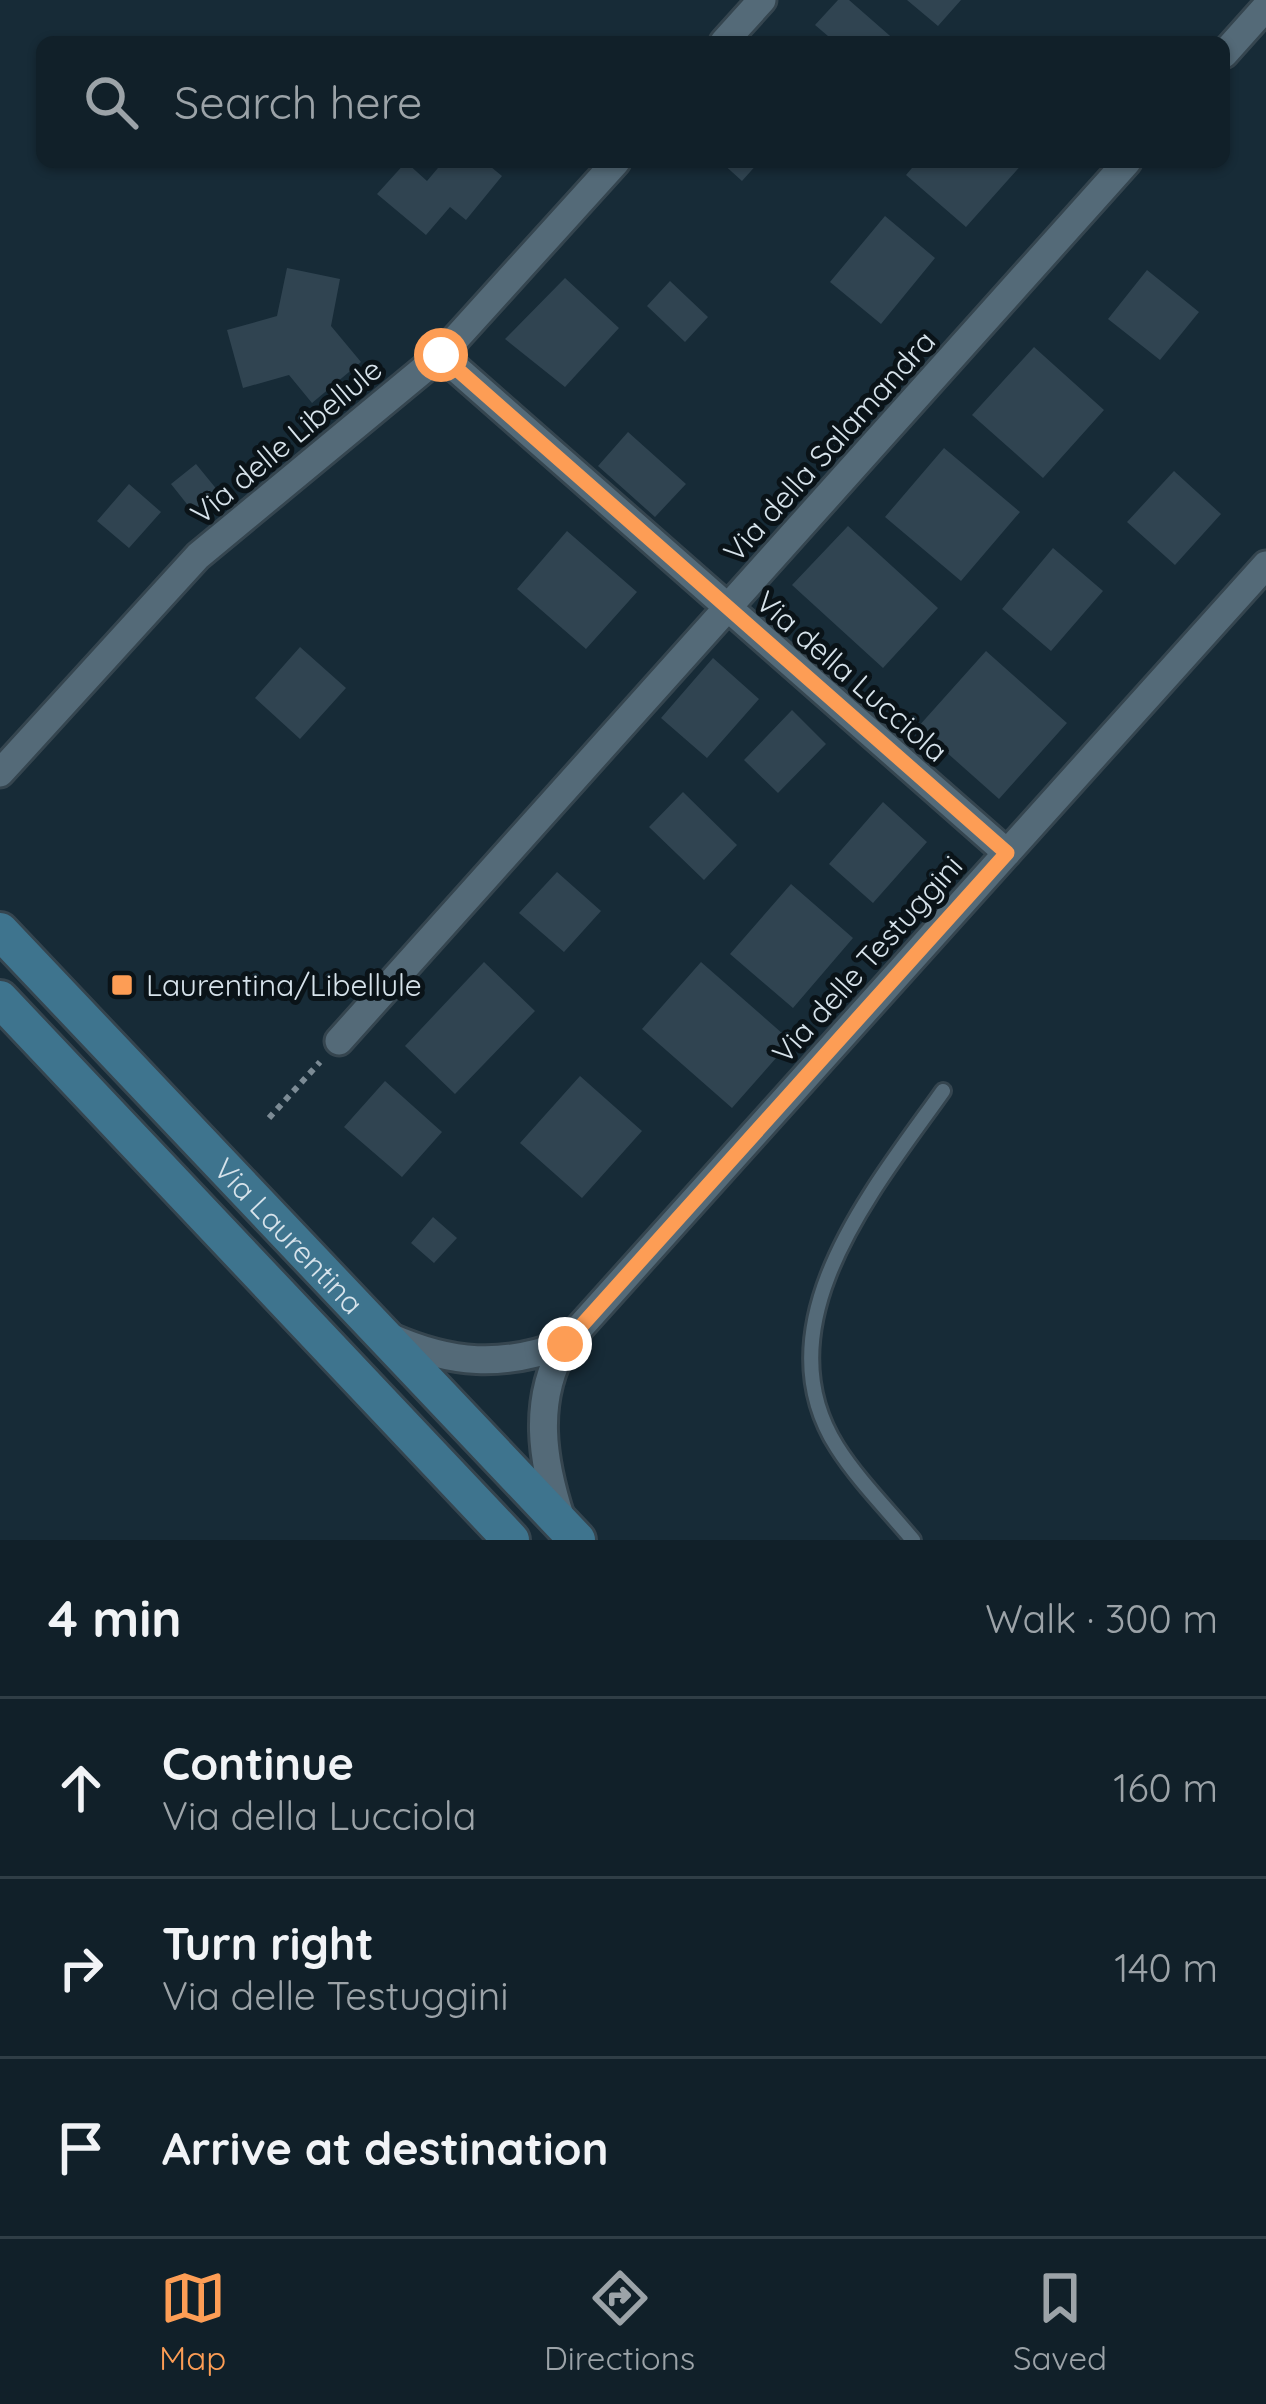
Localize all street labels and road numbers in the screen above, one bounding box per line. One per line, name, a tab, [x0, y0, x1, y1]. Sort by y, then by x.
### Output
street label: Via della Salamandra	[715, 322, 943, 570]
street label: Via delle Libellule	[183, 350, 389, 532]
street label: Via della Lucciola	[748, 582, 956, 770]
street label: Via delle Testuggini	[764, 847, 970, 1071]
street label: Via Laurentina	[206, 1150, 372, 1322]

